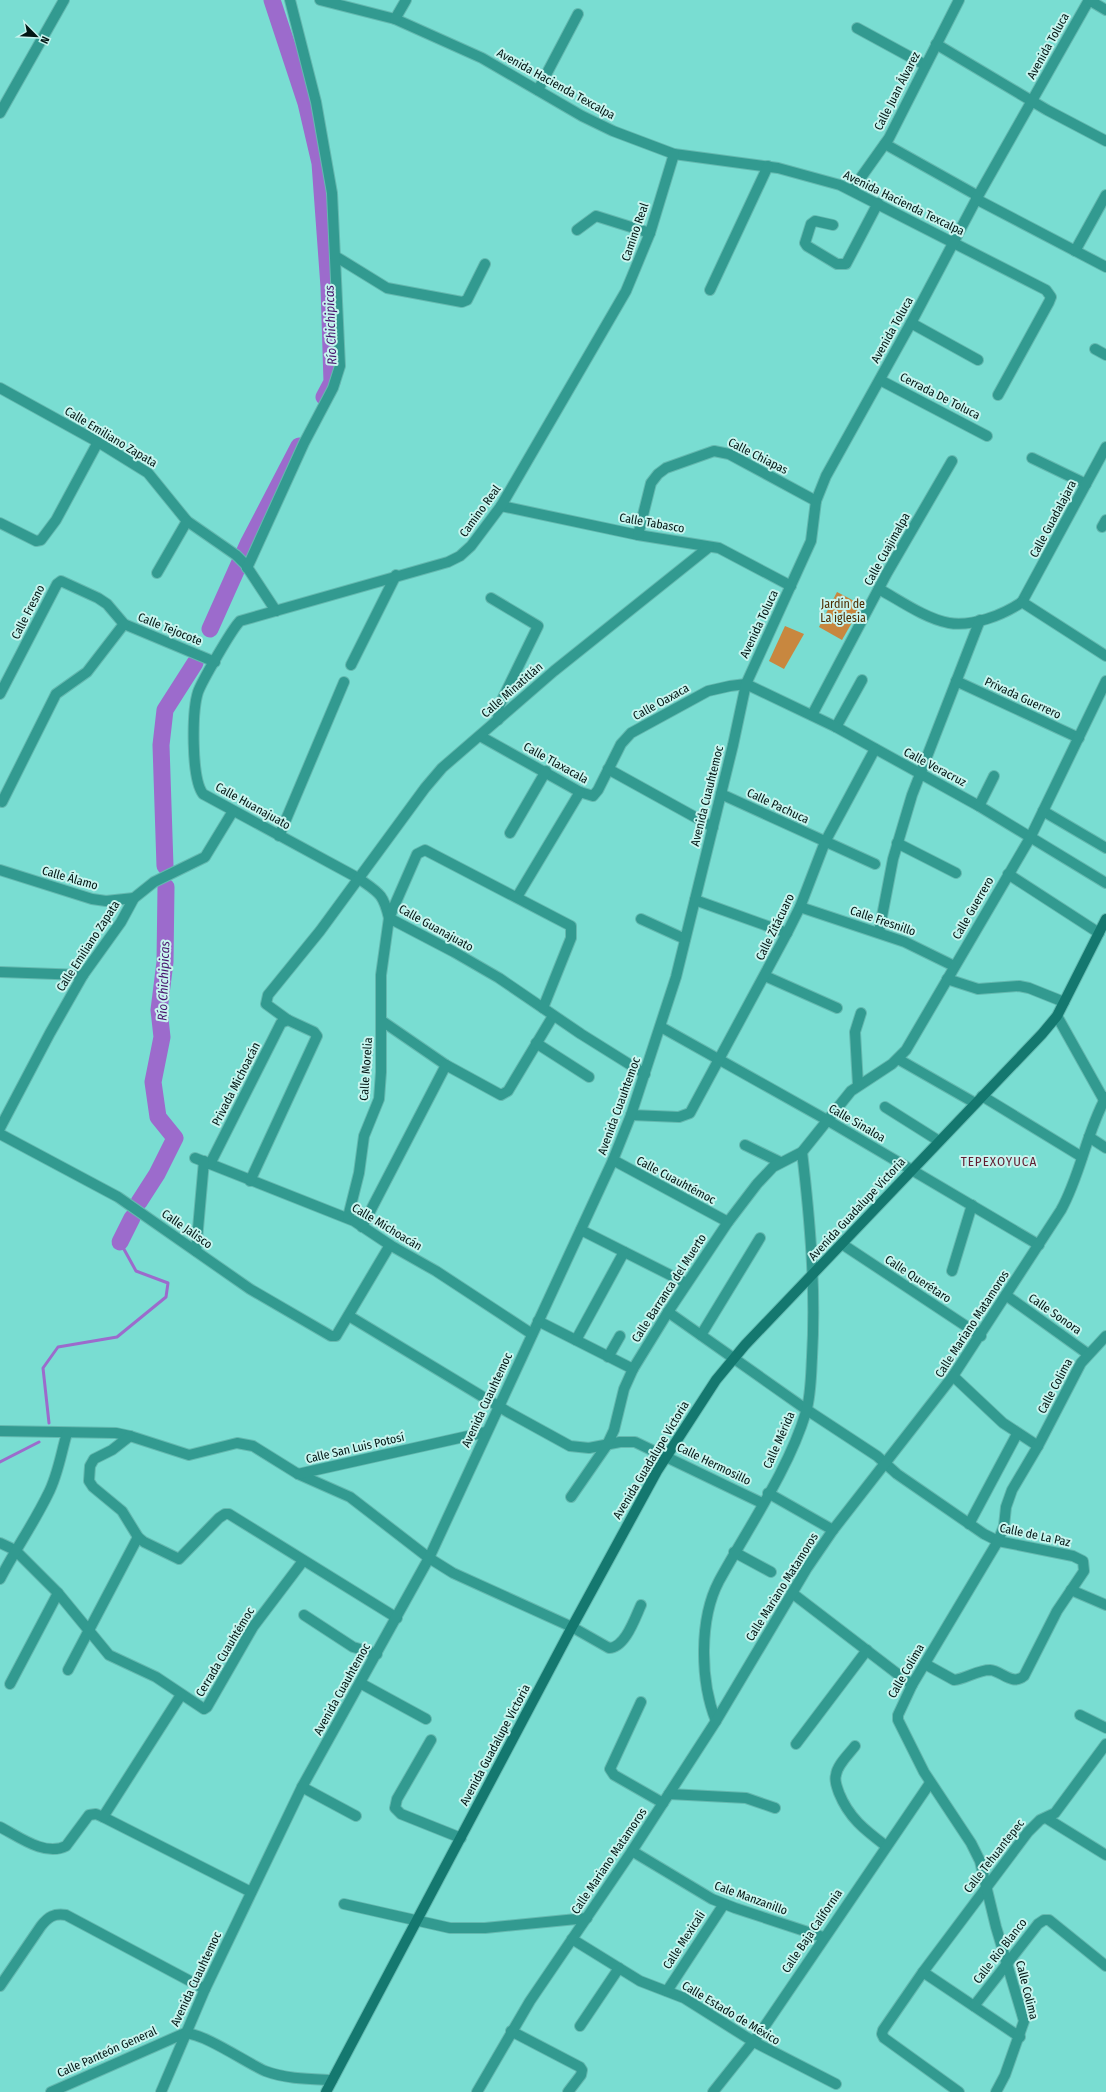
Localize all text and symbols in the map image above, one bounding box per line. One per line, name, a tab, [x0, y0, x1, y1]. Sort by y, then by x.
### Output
street label: Avenida Toluca	[1024, 10, 1072, 82]
north arrow	[16, 16, 56, 56]
text: N	[37, 34, 52, 46]
street label: Avenida Hacienda Texcalpa	[495, 46, 618, 122]
street label: Calle Juan Álvarez	[870, 49, 923, 133]
street label: Avenida Hacienda Texcalpa	[841, 168, 967, 238]
street label: Camino Real	[619, 201, 651, 263]
water label: Río Chichipicas	[322, 284, 339, 365]
street label: Avenida Toluca	[868, 294, 916, 366]
street label: Cerrada De Toluca	[898, 370, 983, 422]
street label: Calle Emiliano Zapata	[62, 404, 160, 470]
street label: Calle Chiapas	[726, 435, 790, 477]
street label: Calle Guadalajara	[1027, 478, 1079, 560]
street label: Camino Real	[457, 482, 503, 540]
street label: Calle Tabasco	[618, 510, 686, 536]
street label: Calle Cuajimalpa	[861, 510, 913, 588]
street label: Calle Fresno	[8, 582, 48, 642]
street label: Avenida Toluca	[737, 588, 781, 660]
park label: Jardín de La iglesia	[820, 597, 866, 625]
street label: Calle Tejocote	[136, 610, 204, 648]
street label: Calle Minatitlán	[479, 660, 545, 720]
street label: Privada Guerrero	[983, 674, 1063, 722]
street label: Calle Oaxaca	[631, 681, 692, 723]
street label: Calle Tlaxacala	[521, 739, 591, 787]
street label: Avenida Cuauhtemoc	[688, 744, 726, 848]
street label: Calle Veracruz	[901, 745, 969, 789]
street label: Calle Huanajuato	[213, 780, 293, 832]
street label: Calle Pachuca	[745, 786, 811, 827]
street label: Calle Álamo	[40, 862, 100, 893]
street label: Calle Guerrero	[949, 874, 997, 942]
street label: Calle Zitácuaro	[753, 891, 797, 963]
street label: Calle Emiliano Zapata	[53, 898, 123, 994]
street label: Calle Guanajuato	[396, 902, 476, 954]
street label: Calle Fresnillo	[848, 903, 918, 939]
water label: Río Chichipicas	[155, 940, 172, 1021]
street label: Calle Morelia	[357, 1037, 375, 1101]
street label: Privada Michoacán	[209, 1040, 263, 1128]
street label: Avenida Cuauhtemoc	[595, 1055, 643, 1157]
street label: Calle Sinaloa	[826, 1101, 888, 1145]
street label: Calle Cuauhtémoc	[634, 1153, 718, 1207]
district label: TEPEXOYUCA	[961, 1154, 1037, 1169]
street label: Avenida Guadalupe Victoria	[806, 1155, 908, 1263]
street label: Calle Michoacán	[349, 1201, 425, 1253]
street label: Calle Jalisco	[159, 1207, 215, 1251]
street label: Calle Barranca del Muerto	[629, 1231, 709, 1345]
street label: Calle Querétaro	[882, 1252, 954, 1306]
street label: Calle Mariano Matamoros	[932, 1268, 1012, 1380]
street label: Calle Sonora	[1026, 1291, 1084, 1337]
street label: Avenida Cuauhtemoc	[459, 1350, 515, 1450]
street label: Calle Colima	[1035, 1356, 1075, 1416]
street label: Avenida Guadalupe Victoria	[610, 1398, 692, 1522]
street label: Calle Mérida	[760, 1409, 798, 1471]
street label: Calle San Luis Potosí	[304, 1430, 406, 1466]
street label: Calle Hermosillo	[675, 1440, 753, 1488]
street label: Calle de La Paz	[998, 1521, 1072, 1549]
street label: Calle Mariano Matamoros	[743, 1530, 821, 1644]
street label: Cerrada Cuauhtémoc	[193, 1605, 257, 1699]
street label: Avenida Cuauhtemoc	[311, 1641, 373, 1737]
street label: Calle Colima	[885, 1641, 927, 1701]
street label: Avenida Guadalupe Victoria	[457, 1682, 533, 1808]
street label: Calle Mariano Matamoros	[568, 1805, 650, 1917]
street label: Calle Tehuantepec	[961, 1816, 1027, 1896]
street label: Cale Manzanillo	[713, 1878, 789, 1918]
street label: Calle Baja California	[779, 1886, 845, 1976]
street label: Calle Mexicali	[660, 1908, 708, 1972]
street label: Calle Rio Blanco	[970, 1916, 1030, 1986]
street label: Avenida Cuauhtemoc	[168, 1929, 224, 2029]
street label: Calle Colima	[1013, 1959, 1041, 2021]
street label: Calle Estado de México	[679, 1978, 783, 2048]
street label: Calle Panteón General	[55, 2024, 159, 2080]

